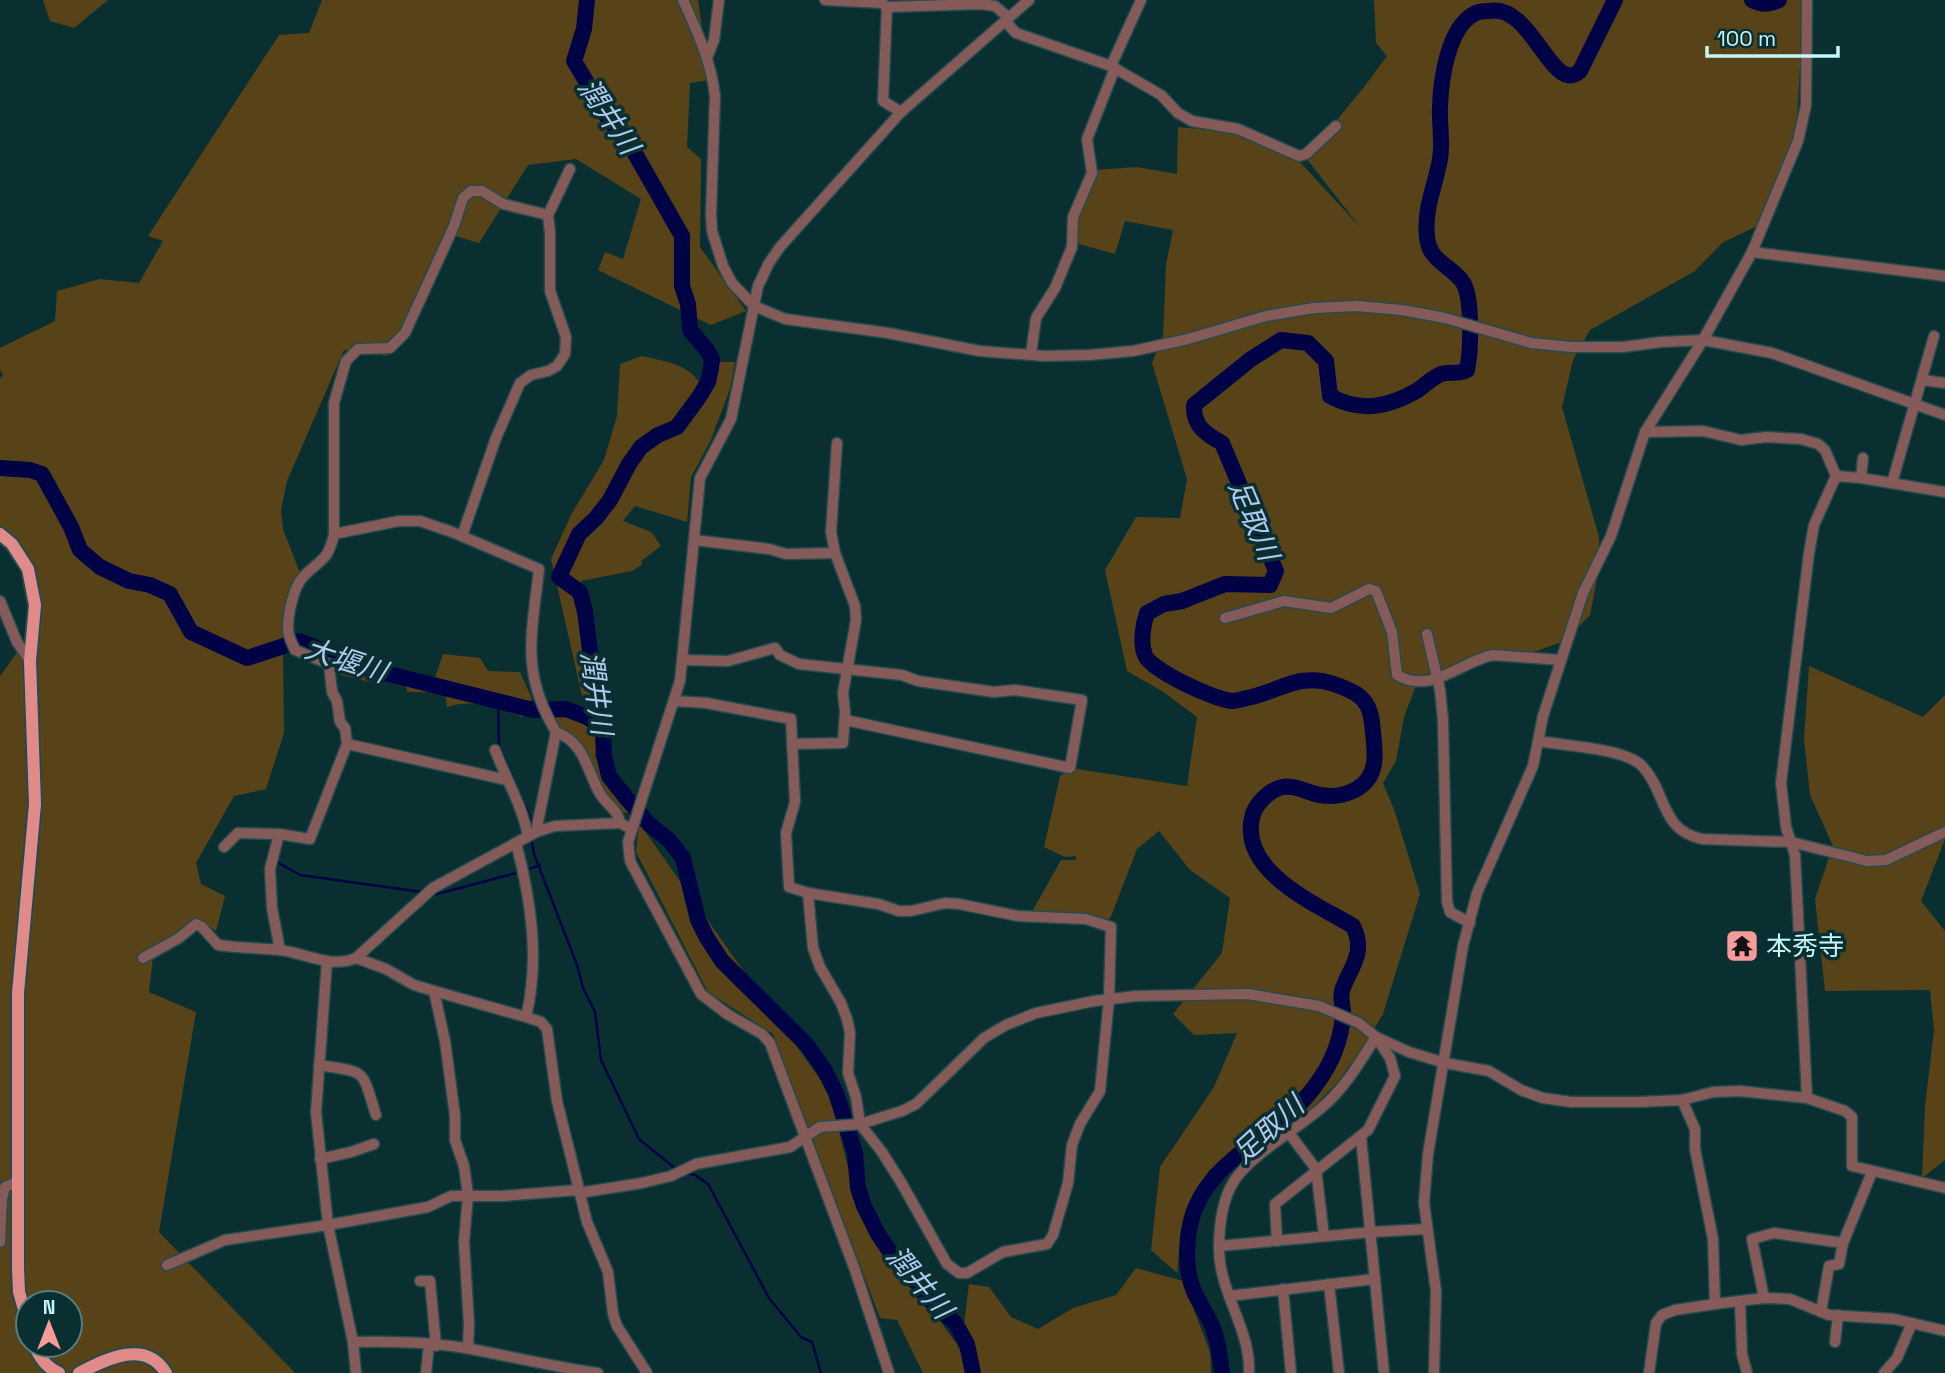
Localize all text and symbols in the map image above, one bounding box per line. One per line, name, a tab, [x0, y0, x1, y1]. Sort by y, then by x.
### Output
scale bar	[1707, 14, 1838, 58]
text: 100 m	[1717, 25, 1776, 52]
water label: 潤井川	[571, 71, 649, 163]
water label: 足取川	[1221, 474, 1288, 568]
water label: 大堰川	[300, 630, 394, 691]
water label: 潤井川	[573, 649, 621, 740]
temple icon: 本秀寺	[1723, 927, 1761, 965]
place label: 本秀寺	[1766, 929, 1844, 963]
water label: 足取川	[1225, 1086, 1313, 1170]
water label: 潤井川	[879, 1238, 963, 1328]
north arrow	[14, 1289, 84, 1359]
text: N	[43, 1295, 55, 1320]

